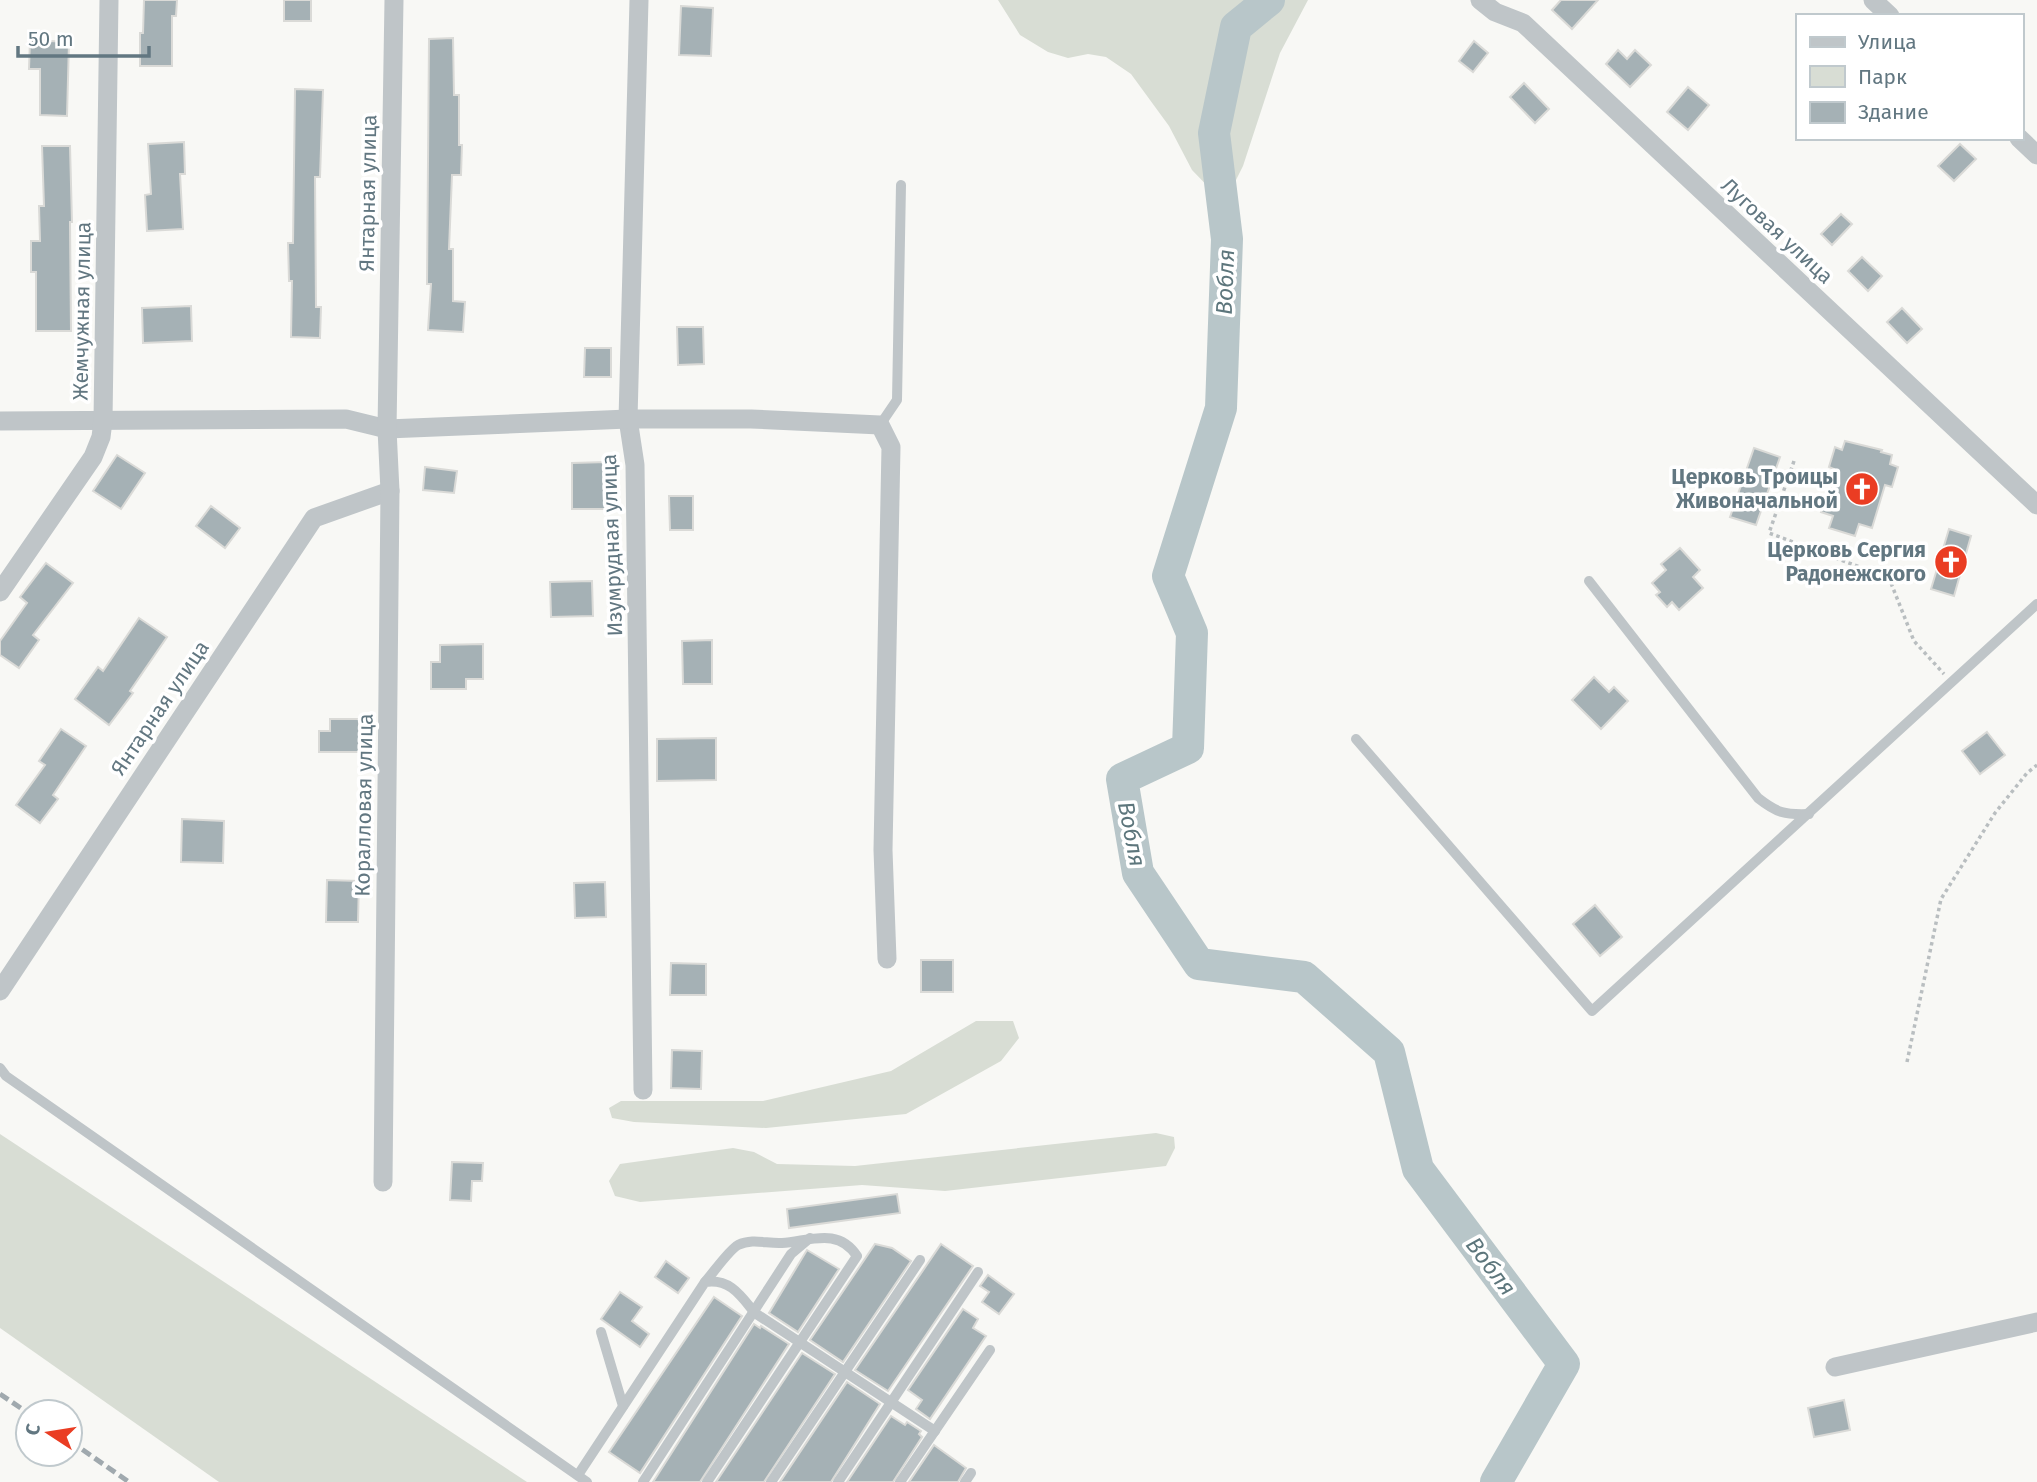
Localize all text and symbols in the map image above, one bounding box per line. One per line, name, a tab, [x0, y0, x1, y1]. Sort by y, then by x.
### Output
scale bar	[18, 14, 149, 58]
legend	[1796, 14, 2023, 140]
text: 50 m	[28, 26, 74, 52]
text: Улица	[1858, 29, 1917, 55]
text: Парк	[1858, 64, 1907, 90]
text: Здание	[1858, 99, 1929, 125]
street label: Янтарная улица	[354, 114, 382, 272]
street label: Луговая улица	[1716, 173, 1838, 289]
street label: Жемчужная улица	[67, 221, 97, 401]
water label: Вобля	[1210, 249, 1240, 315]
street label: Изумрудная улица	[596, 453, 628, 637]
place label: Церковь Троицы Живоначальной	[1671, 464, 1838, 514]
church icon: Церковь Троицы Живоначальной	[1843, 470, 1881, 508]
place label: Церковь Сергия Радонежского	[1767, 537, 1926, 587]
church icon: Церковь Сергия Радонежского	[1932, 543, 1970, 581]
street label: Янтарная улица	[105, 636, 215, 780]
street label: Коралловая улица	[349, 713, 379, 897]
water label: Вобля	[1112, 799, 1152, 869]
water label: Вобля	[1460, 1231, 1522, 1301]
north arrow	[14, 1398, 84, 1468]
text: С	[20, 1422, 45, 1437]

